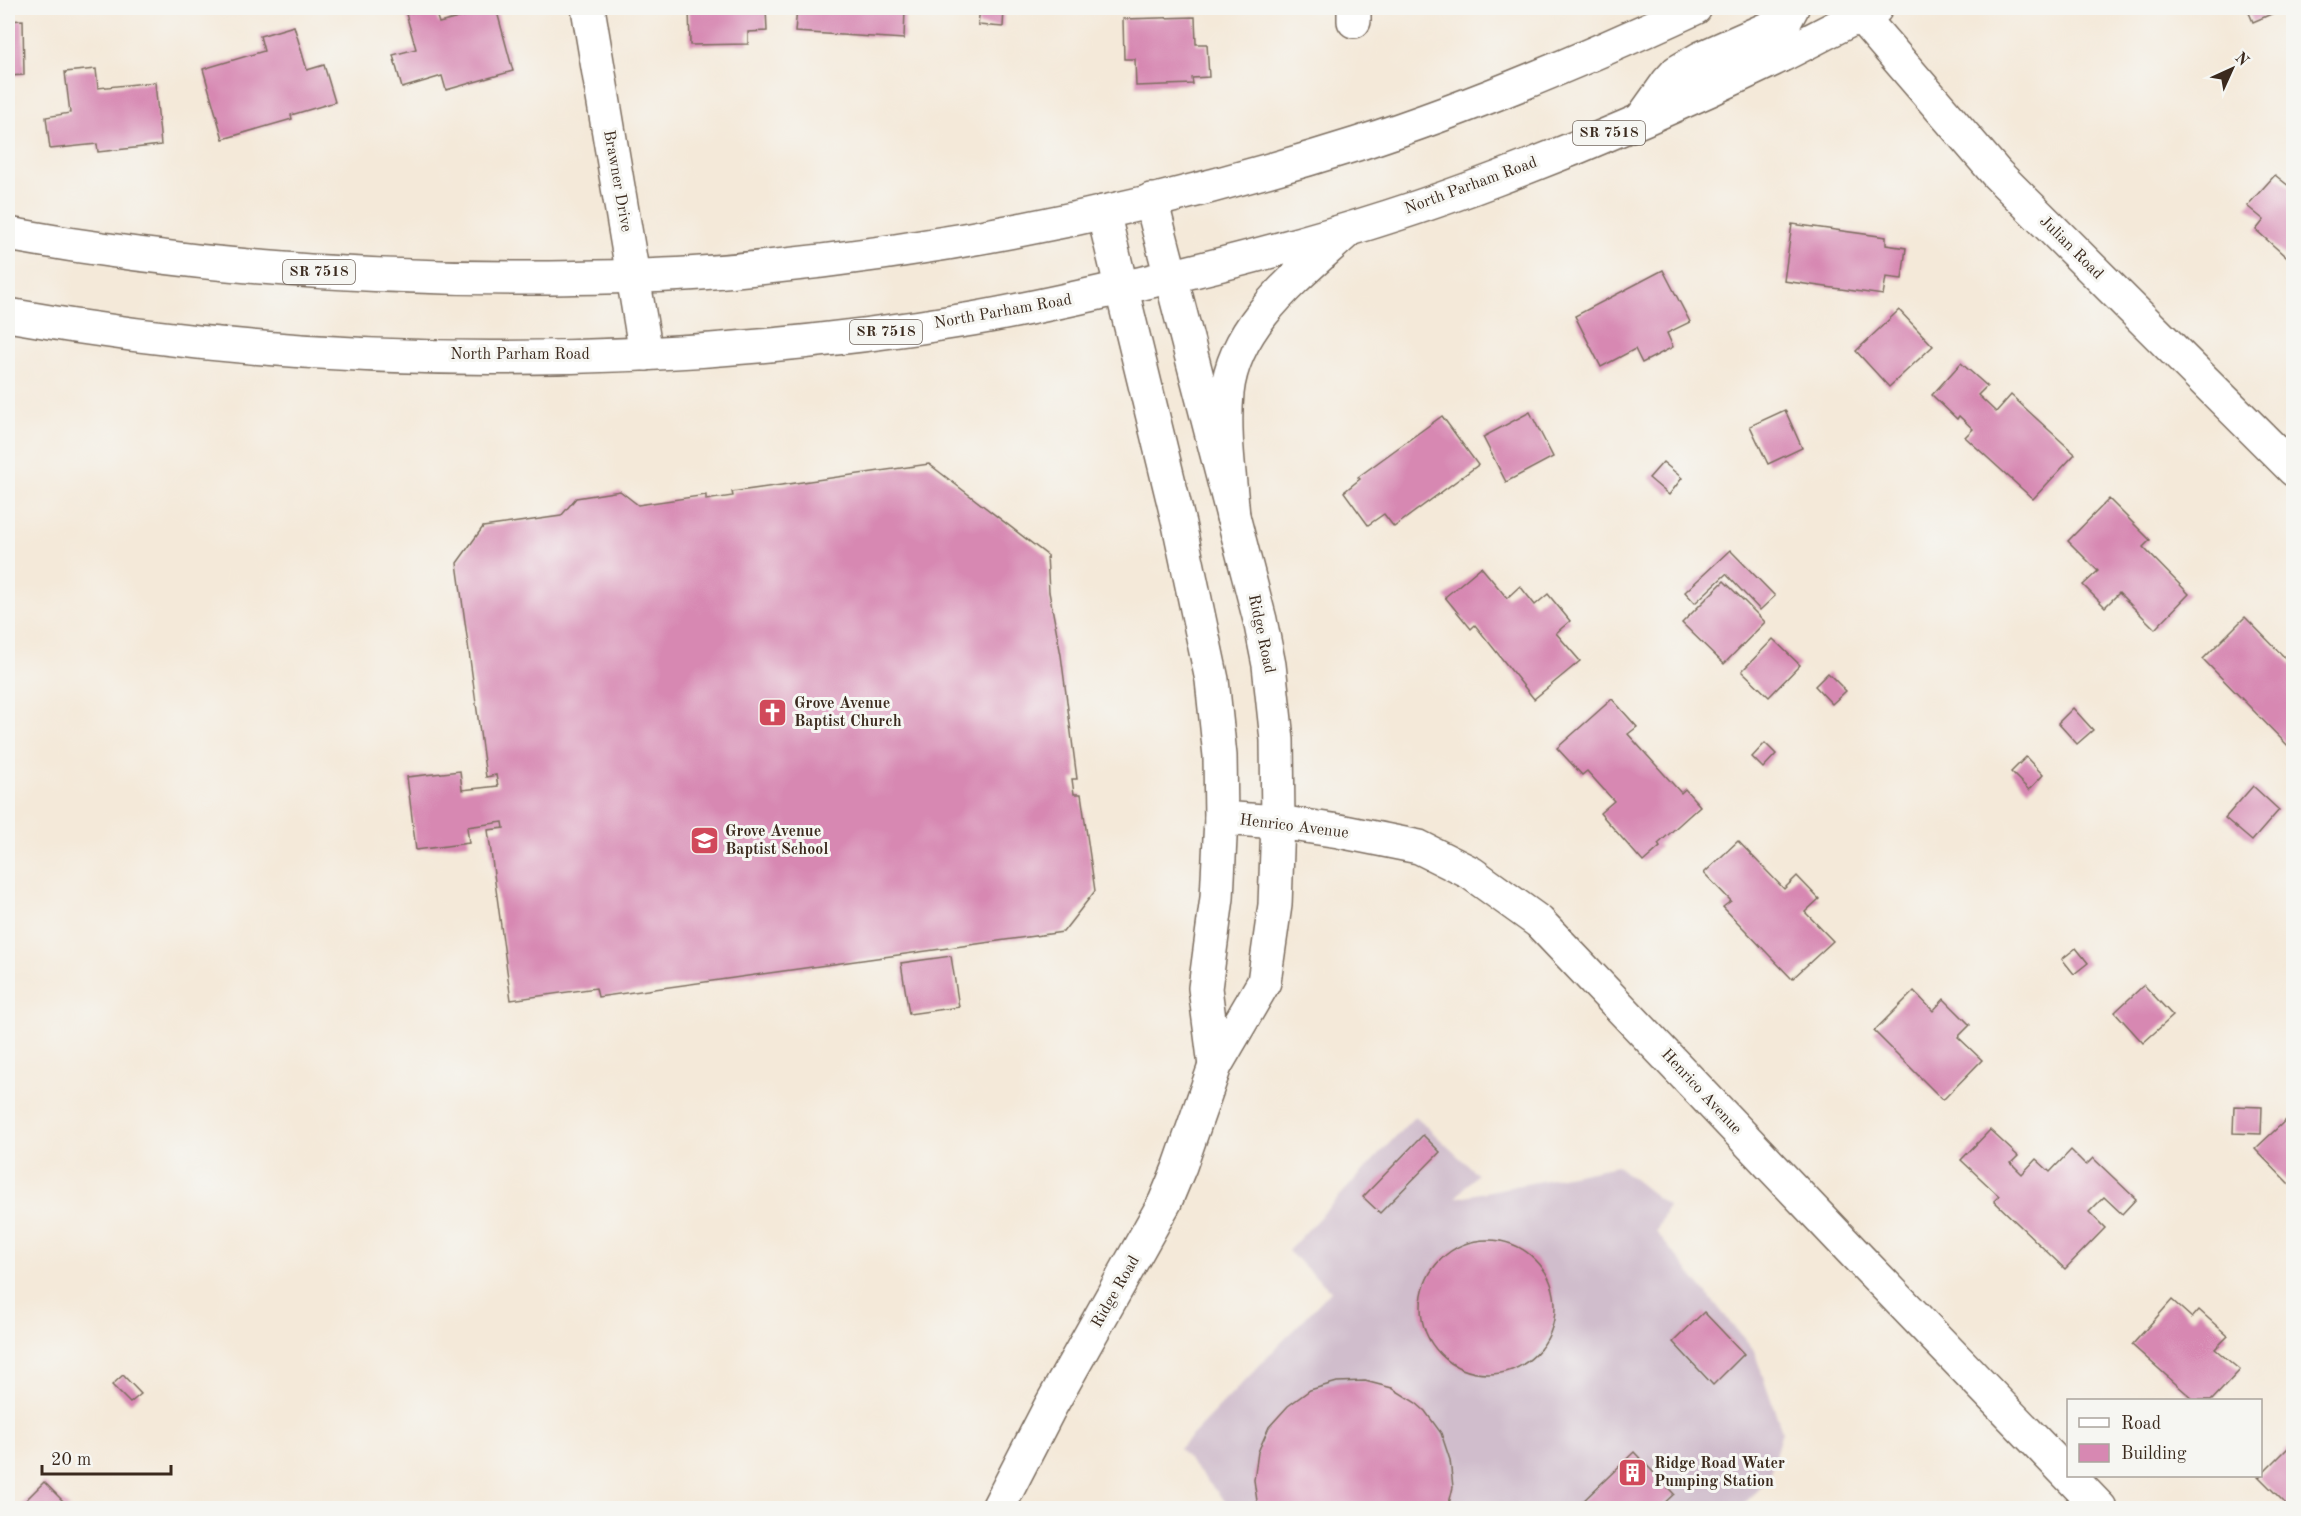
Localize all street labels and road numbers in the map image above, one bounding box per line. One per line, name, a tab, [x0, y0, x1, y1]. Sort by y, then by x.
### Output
road number: SR 7518	[1573, 121, 1645, 145]
street label: Brawner Drive	[600, 129, 634, 233]
street label: North Parham Road	[1403, 155, 1539, 217]
street label: Julian Road	[2036, 213, 2106, 283]
road number: SR 7518	[283, 260, 355, 284]
street label: North Parham Road	[933, 292, 1073, 332]
road number: SR 7518	[850, 320, 922, 344]
street label: North Parham Road	[450, 347, 590, 363]
street label: Ridge Road	[1245, 593, 1277, 675]
street label: Henrico Avenue	[1239, 812, 1349, 842]
street label: Henrico Avenue	[1658, 1046, 1744, 1138]
street label: Ridge Road	[1089, 1253, 1143, 1331]

